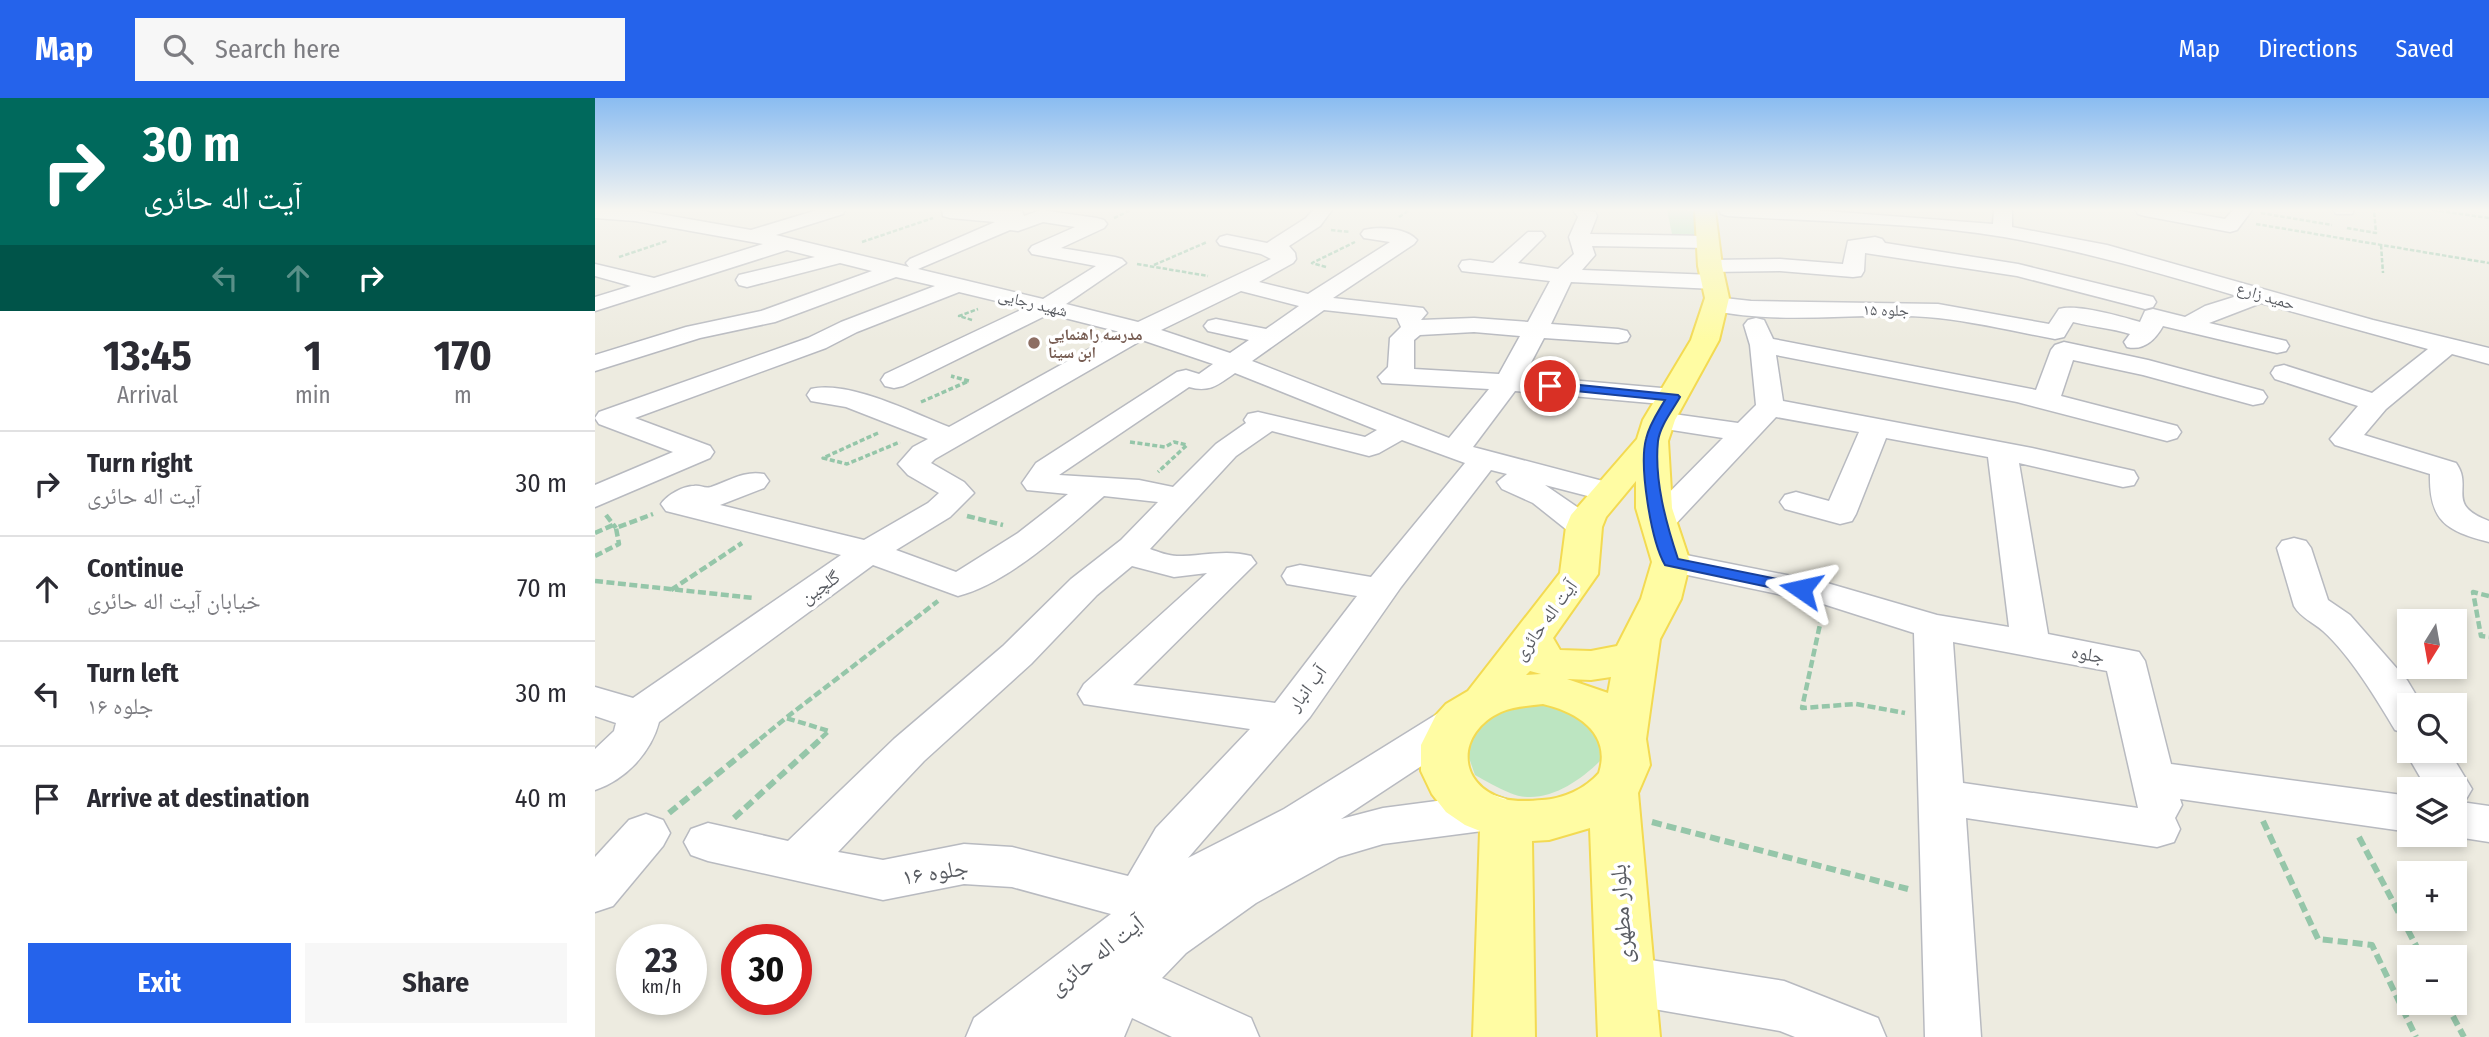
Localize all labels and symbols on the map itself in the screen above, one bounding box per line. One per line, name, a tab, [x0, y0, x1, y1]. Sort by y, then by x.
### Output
street label: حمید زارع	[2234, 278, 2297, 315]
street label: شهید رجایی	[996, 285, 1070, 322]
street label: جلوه ۱۵	[1863, 300, 1909, 320]
place label: مدرسه راهنمایی ابن سینا	[1048, 325, 1143, 362]
marker: مدرسه راهنمایی ابن سینا	[1026, 335, 1042, 351]
pin	[1520, 356, 1580, 416]
position arrow	[1764, 552, 1838, 626]
street label: گلچین	[796, 565, 844, 609]
street label: آیت اله حائری	[1508, 574, 1583, 665]
north arrow	[2397, 609, 2467, 679]
street label: جلوه	[2070, 640, 2106, 668]
street label: آب انبار	[1282, 660, 1332, 716]
street label: جلوه ۱۶	[900, 853, 970, 891]
street label: بلوار مطهری	[1604, 863, 1638, 965]
street label: آیت اله حائری	[1042, 908, 1150, 1001]
speed limit sign: 30	[721, 924, 812, 1015]

